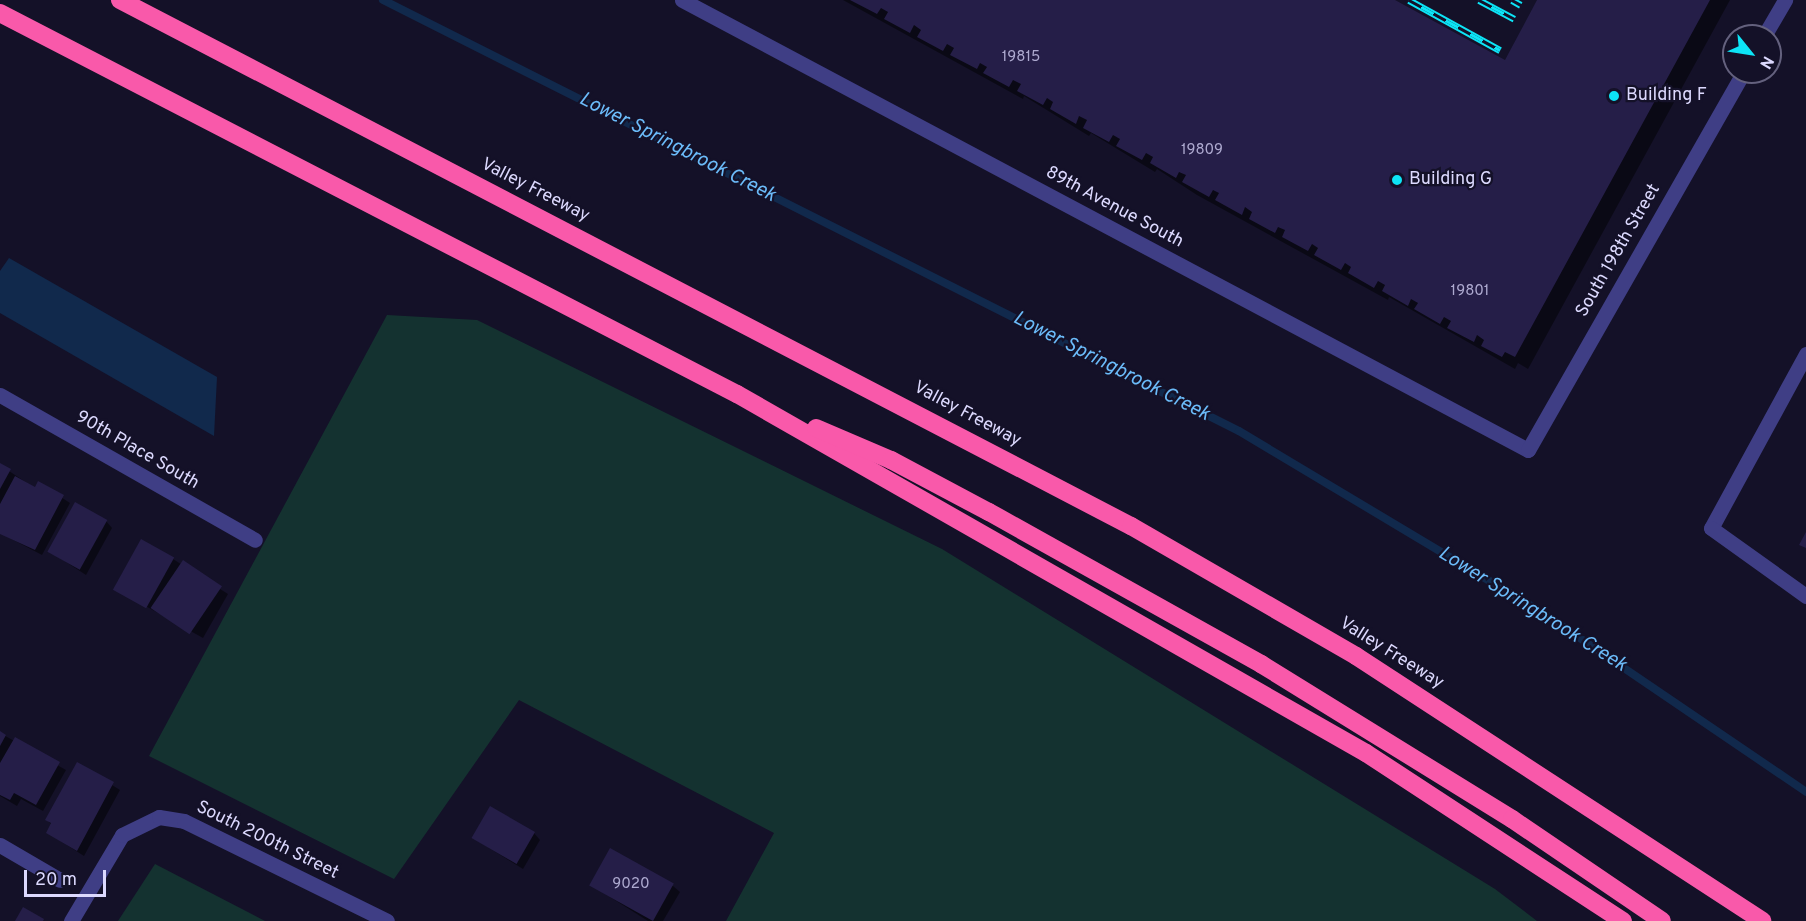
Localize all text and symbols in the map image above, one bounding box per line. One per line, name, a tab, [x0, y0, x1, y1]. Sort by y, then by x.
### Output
north arrow	[1722, 24, 1782, 84]
house number: 19815	[1002, 49, 1040, 67]
text: N	[1754, 52, 1777, 72]
place label: Building F	[1626, 85, 1707, 107]
water label: Lower Springbrook Creek	[574, 88, 780, 208]
marker: Building F	[1607, 89, 1621, 103]
house number: 19809	[1181, 142, 1223, 160]
street label: Valley Freeway	[477, 154, 593, 228]
street label: 89th Avenue South	[1041, 162, 1187, 254]
place label: Building G	[1409, 169, 1492, 191]
marker: Building G	[1390, 173, 1404, 187]
street label: South 198th Street	[1572, 181, 1666, 321]
house number: 19801	[1451, 283, 1489, 301]
water label: Lower Springbrook Creek	[1008, 307, 1214, 427]
street label: Valley Freeway	[909, 378, 1025, 452]
street label: 90th Place South	[71, 407, 203, 495]
water label: Lower Springbrook Creek	[1433, 542, 1631, 678]
street label: Valley Freeway	[1335, 613, 1447, 695]
street label: South 200th Street	[192, 797, 342, 885]
scale bar	[27, 858, 110, 896]
text: 20 m	[35, 869, 77, 892]
house number: 9020	[612, 876, 650, 894]

